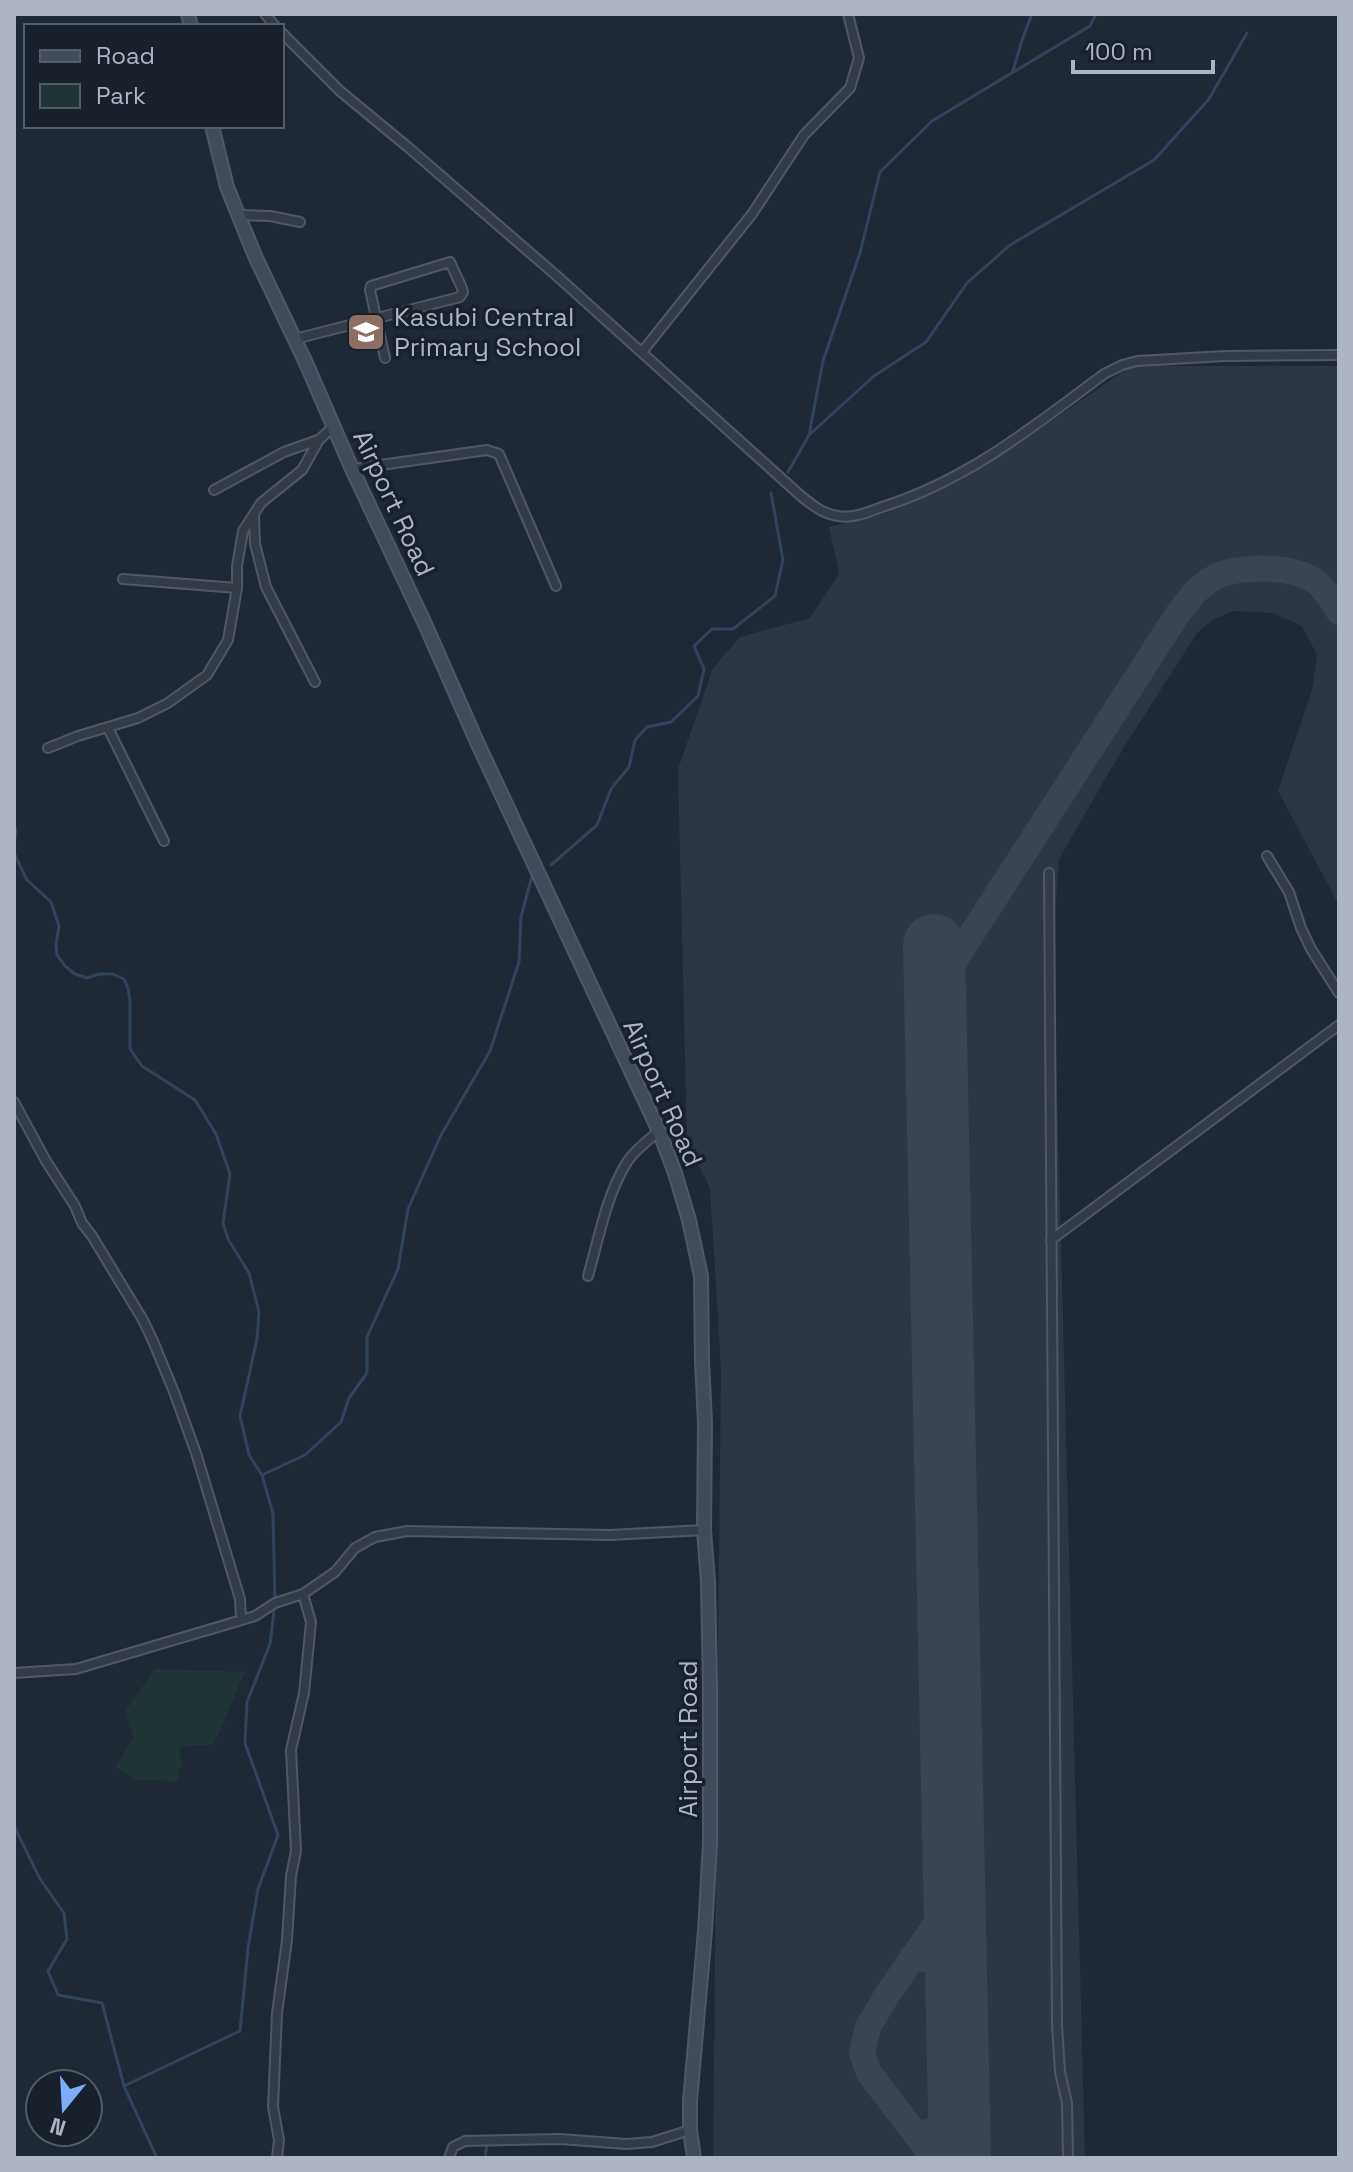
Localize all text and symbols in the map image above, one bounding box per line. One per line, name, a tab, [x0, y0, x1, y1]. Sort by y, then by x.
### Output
legend	[24, 24, 284, 128]
scale bar	[1073, 24, 1213, 74]
text: 100 m	[1085, 36, 1153, 67]
text: Road	[96, 40, 155, 71]
text: Park	[96, 80, 146, 111]
place label: Kasubi Central Primary School	[394, 300, 581, 364]
school or university icon: Kasubi Central Primary School	[345, 311, 387, 353]
street label: Airport Road	[345, 424, 443, 582]
street label: Airport Road	[615, 1014, 711, 1172]
street label: Airport Road	[671, 1660, 705, 1818]
north arrow	[24, 2068, 104, 2148]
text: N	[46, 2111, 69, 2143]

